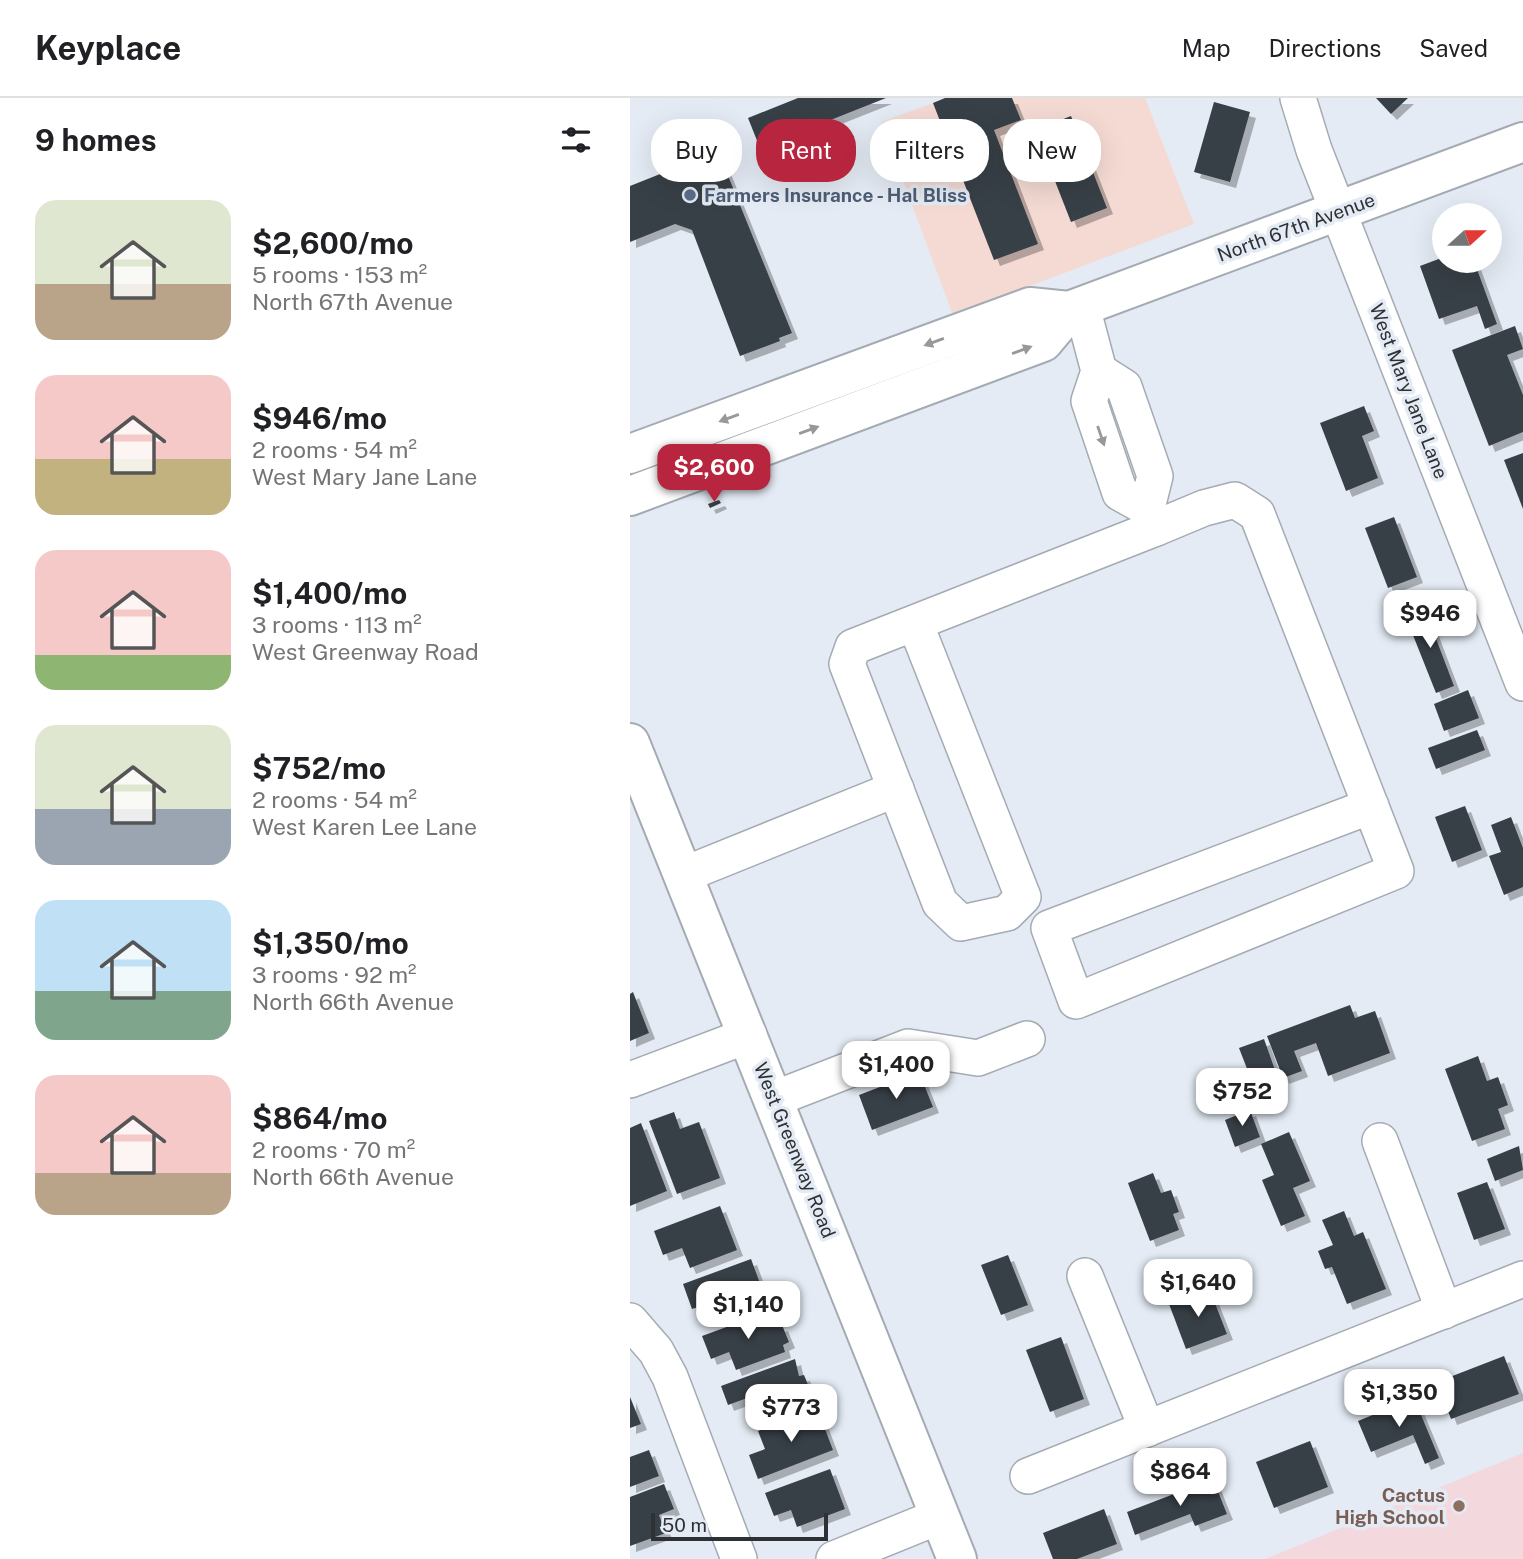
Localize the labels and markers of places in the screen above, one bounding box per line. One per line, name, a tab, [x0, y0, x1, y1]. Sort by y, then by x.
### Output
place label: Farmers Insurance - Hal Bliss	[704, 184, 967, 206]
marker: Farmers Insurance - Hal Bliss	[682, 187, 698, 203]
pin: $2,600	[657, 444, 771, 504]
pin: $946	[1389, 590, 1471, 650]
pin: $1,400	[839, 1042, 953, 1101]
pin: $752	[1201, 1068, 1283, 1128]
pin: $1,640	[1141, 1260, 1255, 1319]
pin: $1,140	[691, 1282, 805, 1341]
pin: $1,350	[1342, 1370, 1456, 1429]
pin: $773	[750, 1384, 832, 1444]
pin: $864	[1139, 1448, 1221, 1508]
place label: Cactus High School	[1335, 1484, 1445, 1528]
marker: Cactus High School	[1451, 1498, 1467, 1514]

